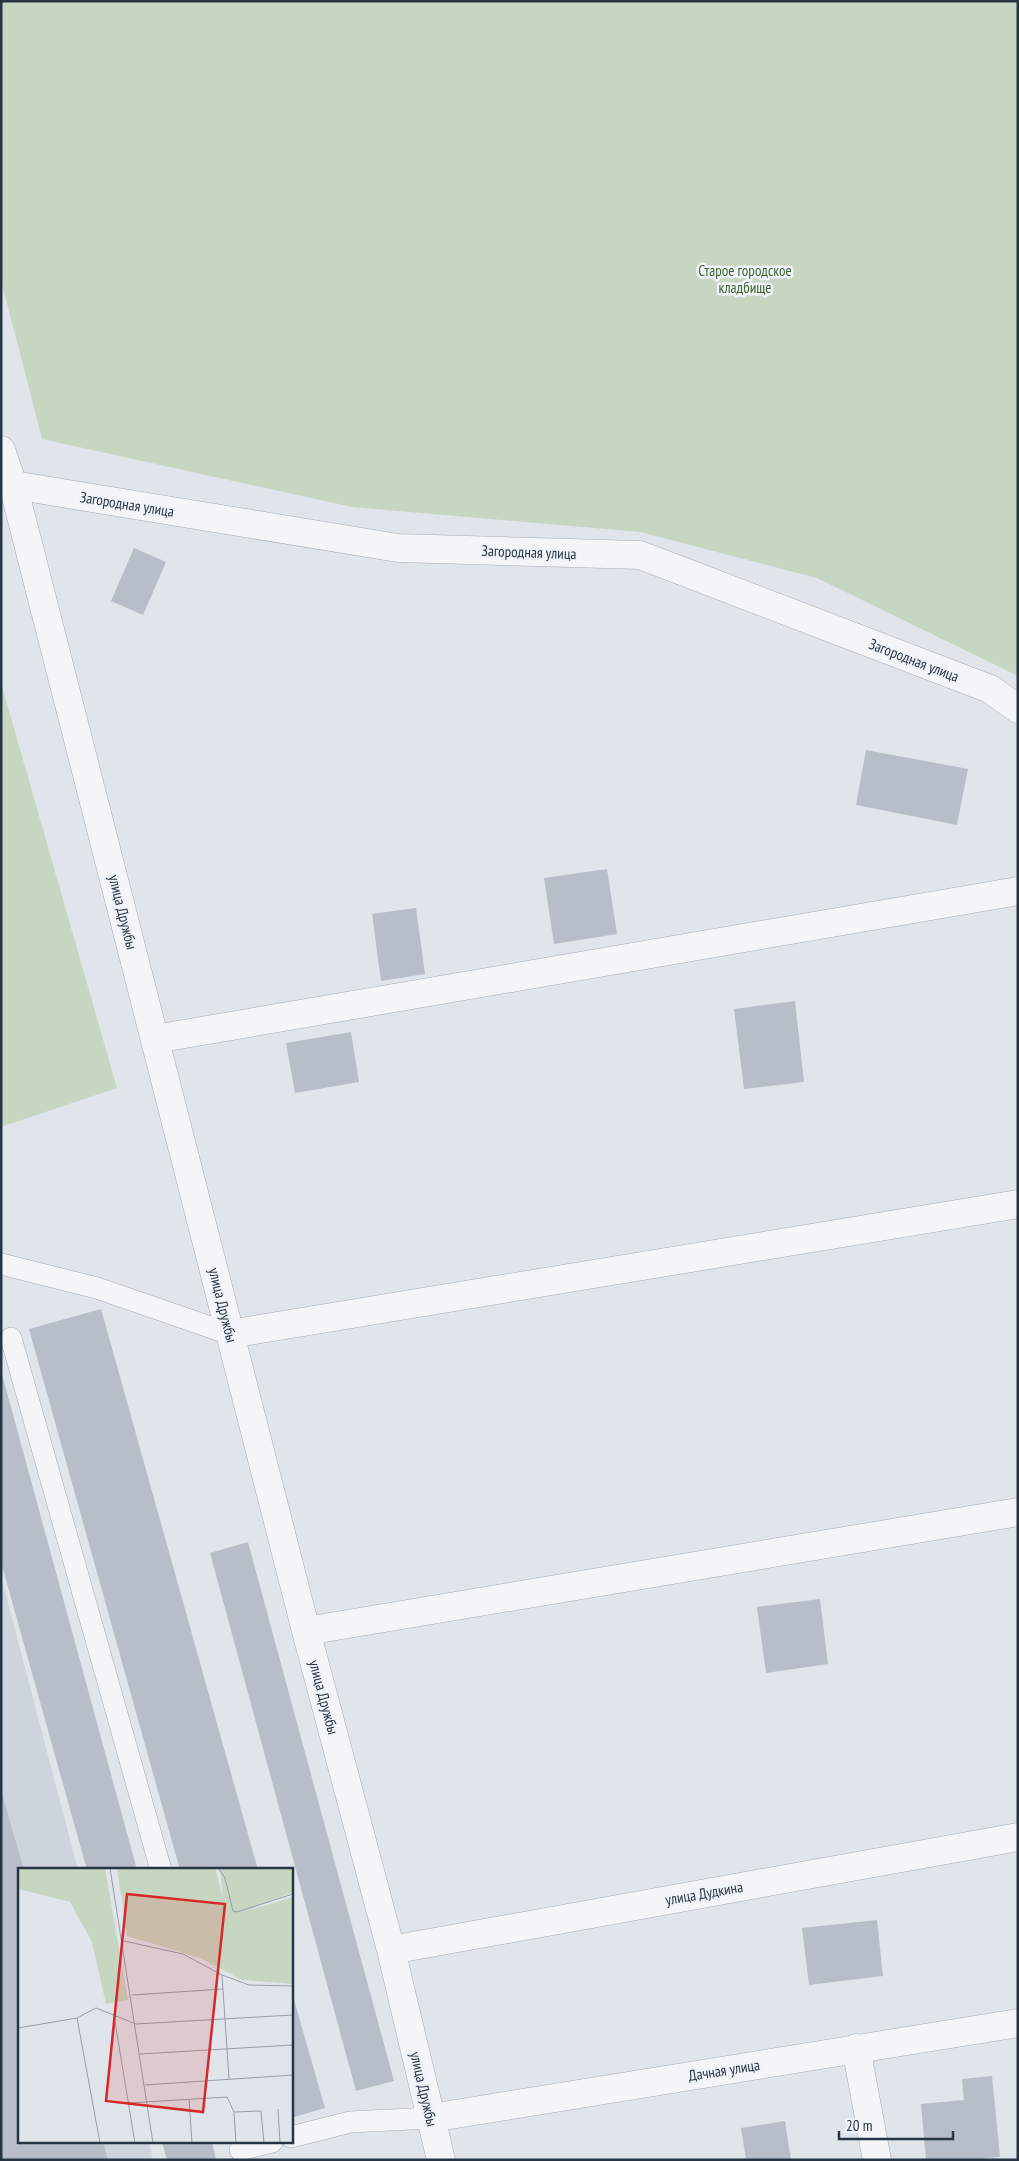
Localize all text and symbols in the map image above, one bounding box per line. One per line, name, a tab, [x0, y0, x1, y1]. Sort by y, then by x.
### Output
park label: Старое городское кладбище	[698, 261, 792, 297]
street label: Загородная улица	[79, 487, 175, 521]
street label: Загородная улица	[481, 541, 577, 563]
street label: Загородная улица	[866, 634, 962, 686]
street label: улица Дружбы	[105, 873, 141, 951]
street label: улица Дружбы	[205, 1266, 241, 1344]
street label: улица Дружбы	[305, 1658, 343, 1736]
inset map	[18, 1868, 292, 2144]
street label: улица Дудкина	[664, 1877, 744, 1909]
street label: улица Дружбы	[406, 2050, 442, 2128]
street label: Дачная улица	[687, 2055, 761, 2085]
scale bar	[839, 2108, 953, 2140]
text: 20 m	[846, 2116, 872, 2135]

